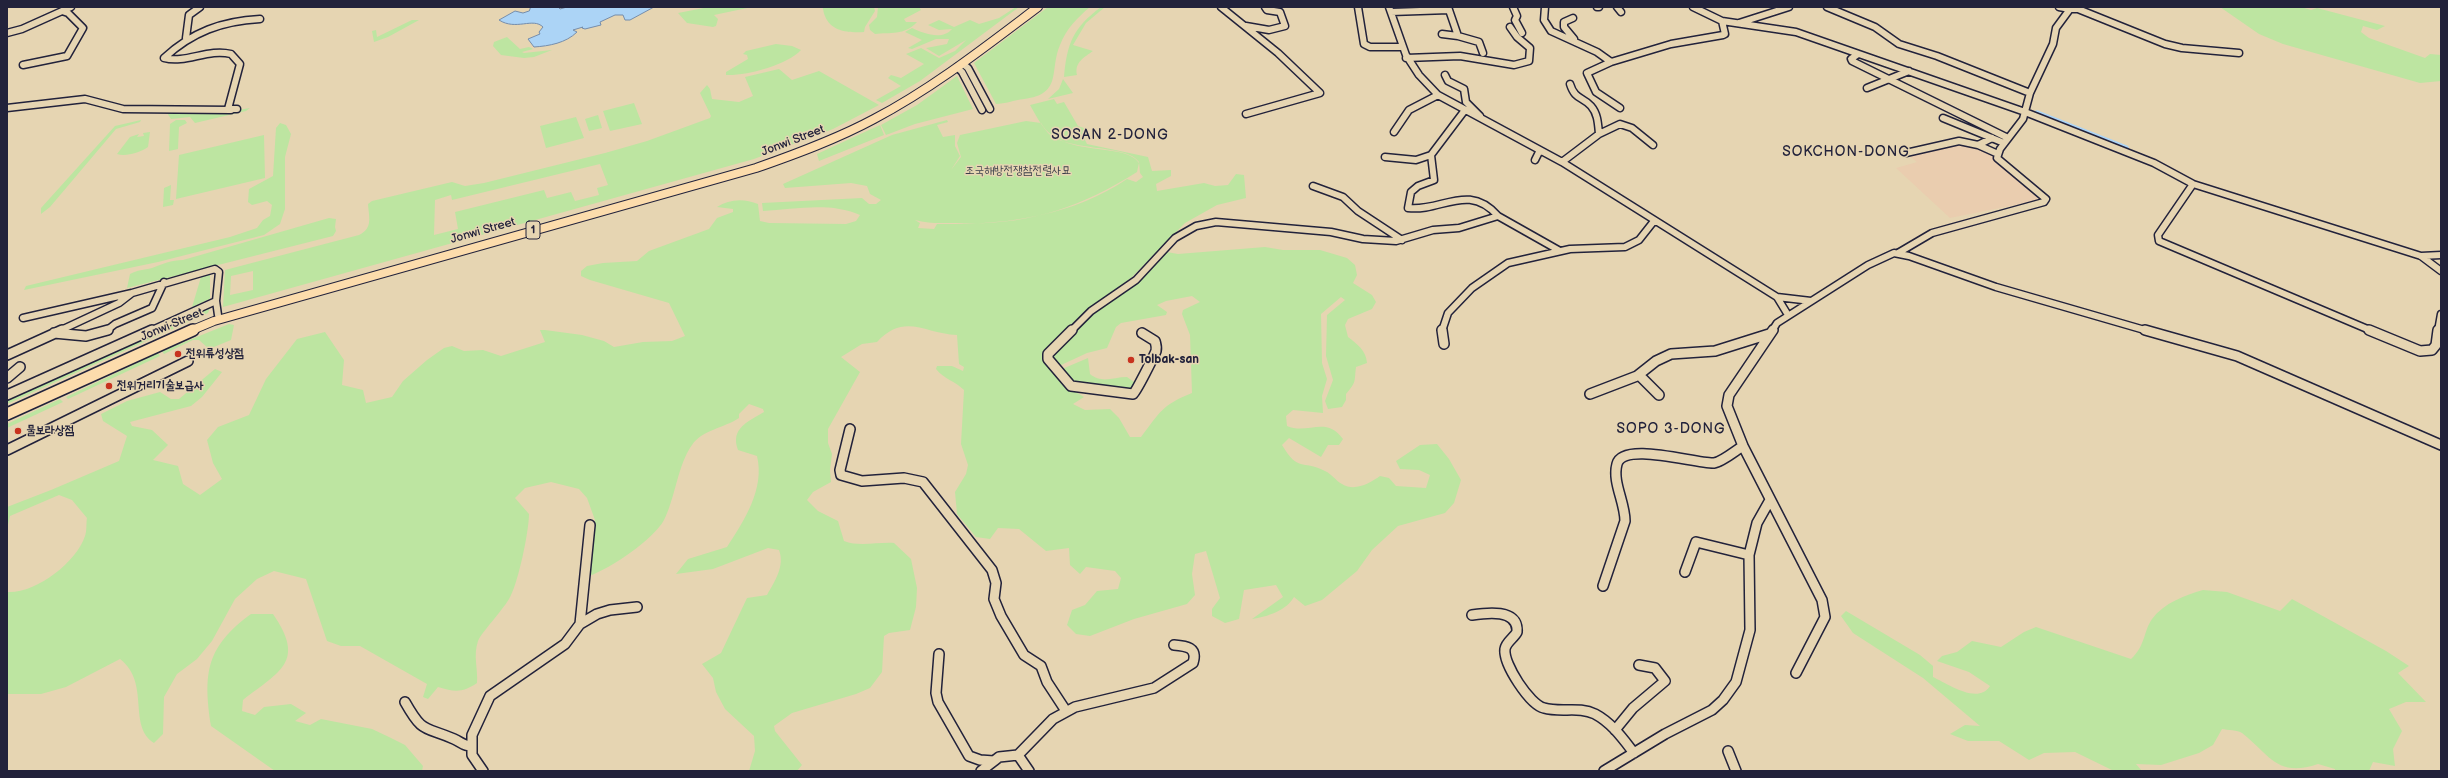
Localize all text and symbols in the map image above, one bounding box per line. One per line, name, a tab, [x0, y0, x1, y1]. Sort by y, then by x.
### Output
street label: Jonwi Street	[759, 122, 827, 160]
district label: SOSAN 2-DONG	[1051, 127, 1169, 143]
district label: SOKCHON-DONG	[1782, 144, 1910, 160]
park label: 조국해방전쟁참전렬사묘	[965, 164, 1071, 178]
street label: Jonwi Street	[449, 215, 517, 247]
road number: 1	[526, 221, 540, 239]
street label: Jonwi Street	[139, 305, 205, 345]
place label: 전위류성상점	[186, 347, 244, 361]
marker: 전위류성상점	[173, 349, 183, 359]
place label: Tolbak-san	[1139, 353, 1199, 367]
marker: Tolbak-san	[1126, 355, 1136, 365]
place label: 전위거리기술보급사	[117, 379, 204, 393]
marker: 전위거리기술보급사	[104, 381, 114, 391]
district label: SOPO 3-DONG	[1617, 421, 1725, 437]
place label: 물보라상점	[26, 424, 74, 438]
marker: 물보라상점	[13, 426, 23, 436]

